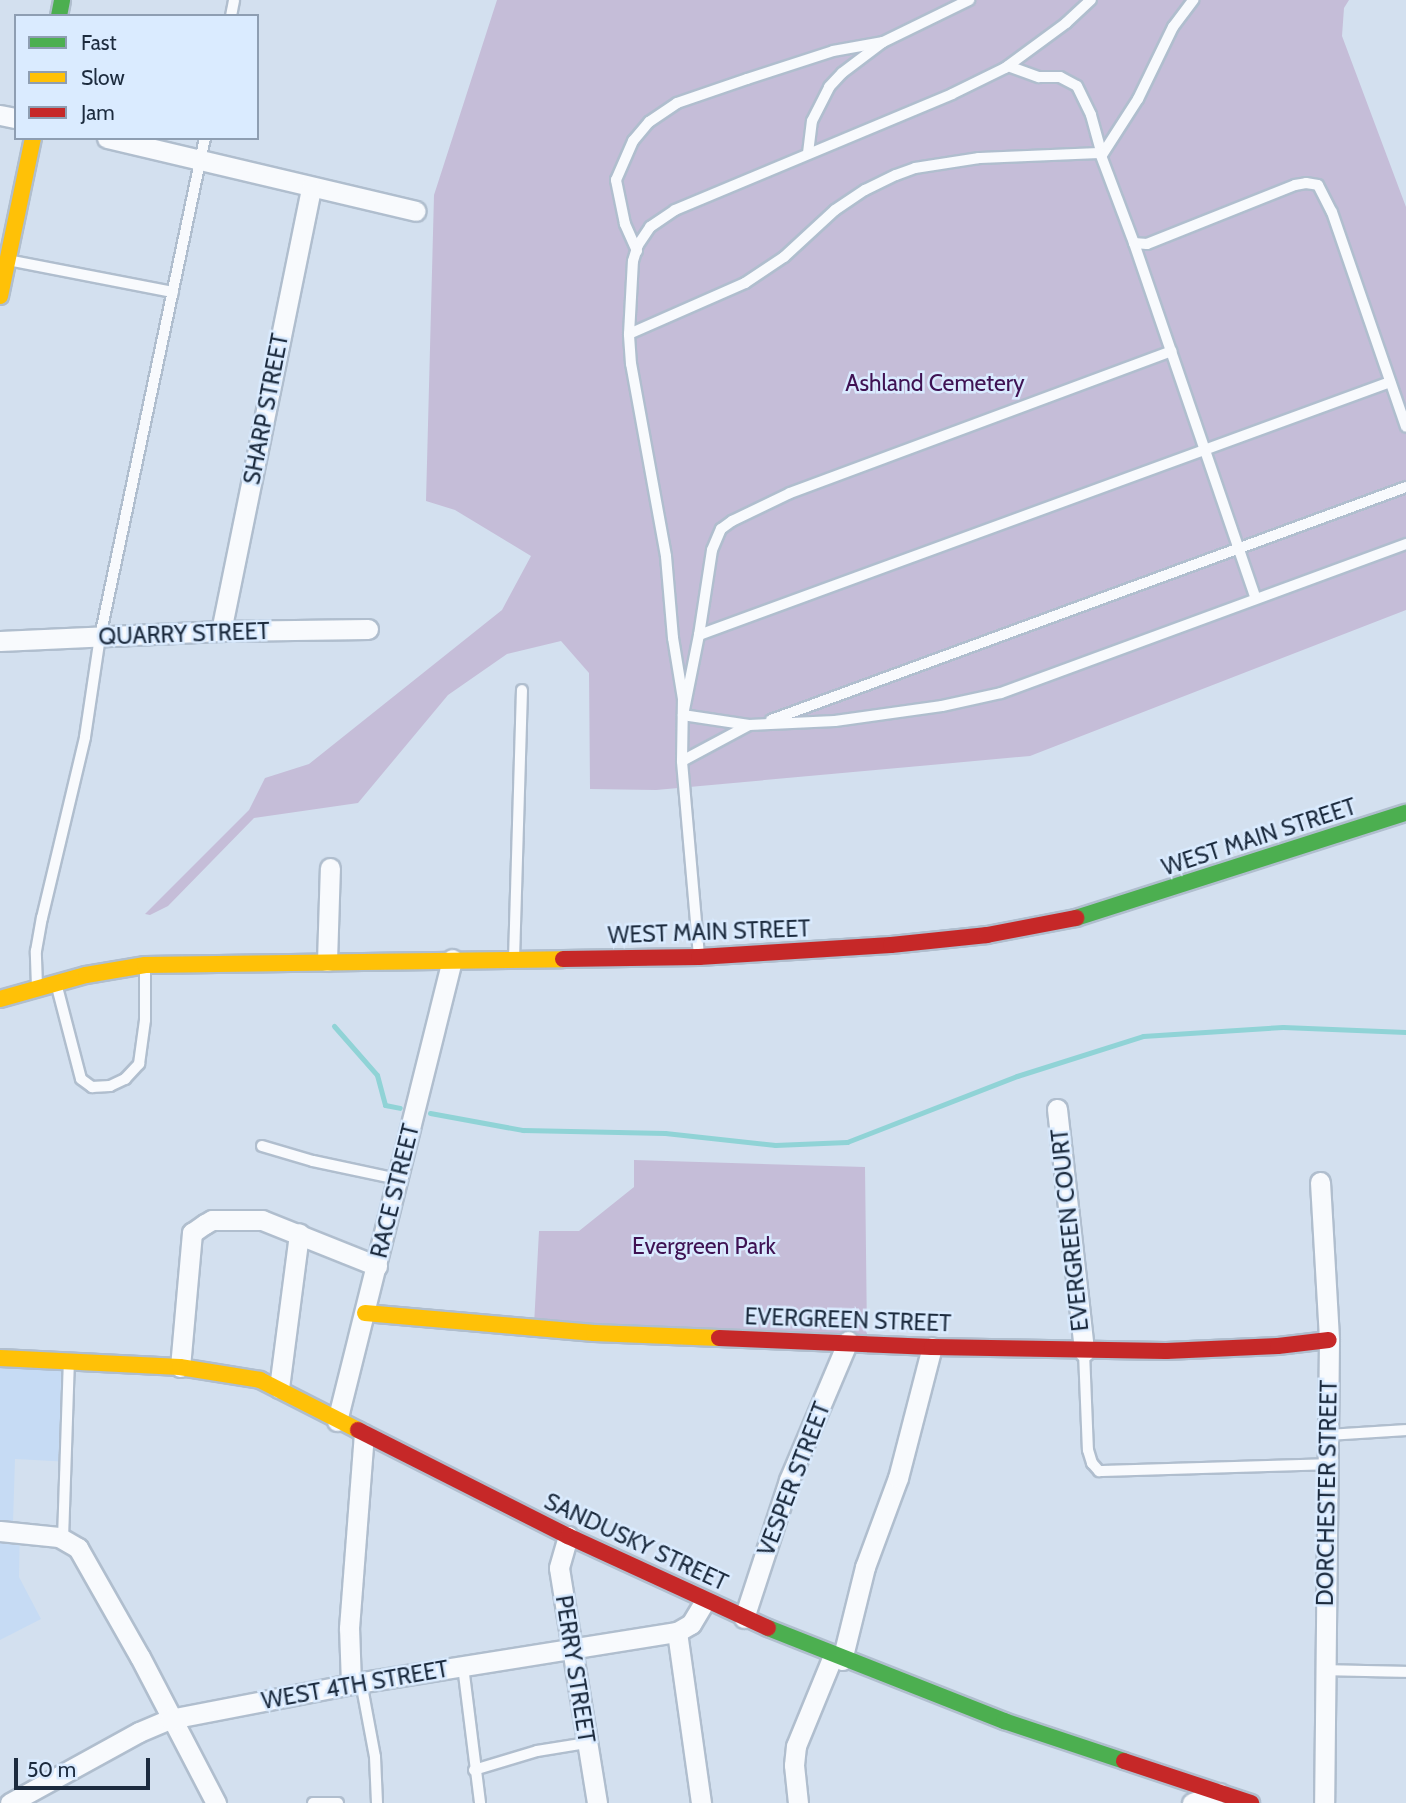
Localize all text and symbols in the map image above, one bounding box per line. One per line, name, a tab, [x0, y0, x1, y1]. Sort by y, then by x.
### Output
legend	[14, 14, 259, 140]
text: Fast	[81, 30, 117, 55]
text: Slow	[81, 65, 125, 90]
text: Jam	[81, 100, 115, 125]
street label: SHARP STREET	[238, 331, 294, 487]
park label: Ashland Cemetery	[845, 369, 1025, 397]
street label: QUARRY STREET	[98, 617, 270, 651]
street label: WEST MAIN STREET	[1158, 793, 1360, 881]
street label: WEST MAIN STREET	[607, 915, 811, 949]
street label: RACE STREET	[365, 1121, 425, 1261]
street label: EVERGREEN COURT	[1046, 1127, 1094, 1333]
park label: Evergreen Park	[632, 1232, 776, 1260]
street label: EVERGREEN STREET	[744, 1303, 952, 1337]
street label: DORCHESTER STREET	[1311, 1380, 1343, 1606]
street label: VESPER STREET	[752, 1398, 836, 1560]
street label: SANDUSKY STREET	[540, 1487, 732, 1597]
street label: PERRY STREET	[550, 1593, 600, 1745]
street label: WEST 4TH STREET	[259, 1655, 451, 1715]
scale bar	[18, 1744, 154, 1788]
text: 50 m	[27, 1757, 76, 1782]

